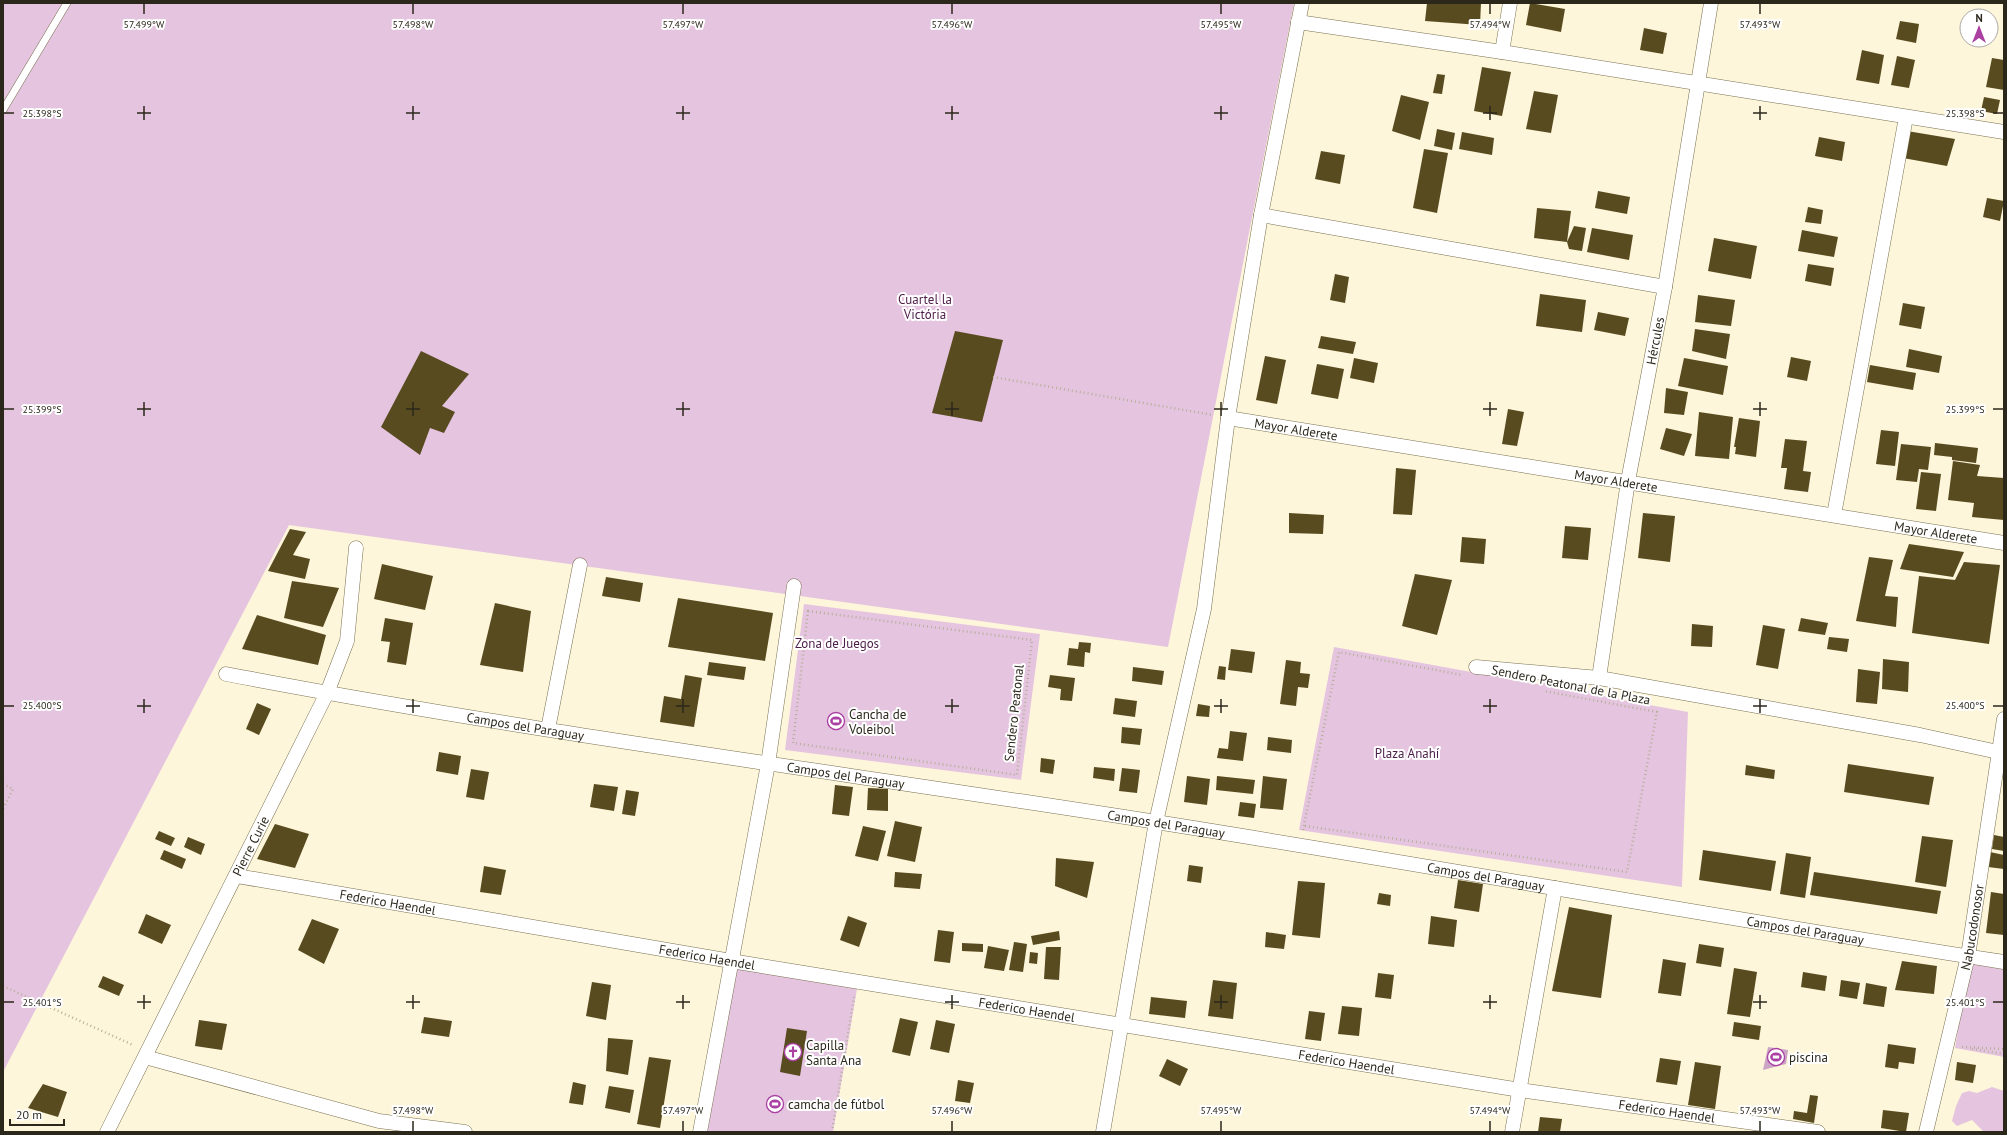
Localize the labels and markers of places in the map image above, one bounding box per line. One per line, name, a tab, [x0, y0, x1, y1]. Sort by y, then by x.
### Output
place label: Cancha de Voleibol	[848, 706, 906, 738]
sports icon: Cancha de Voleibol	[826, 711, 846, 731]
place label: Capilla Santa Ana	[806, 1037, 862, 1069]
church icon: Capilla Santa Ana	[783, 1042, 803, 1062]
sports icon: piscina	[1766, 1047, 1786, 1067]
place label: piscina	[1789, 1049, 1828, 1066]
sports icon: camcha de fútbol	[765, 1094, 785, 1114]
place label: camcha de fútbol	[788, 1096, 884, 1113]

